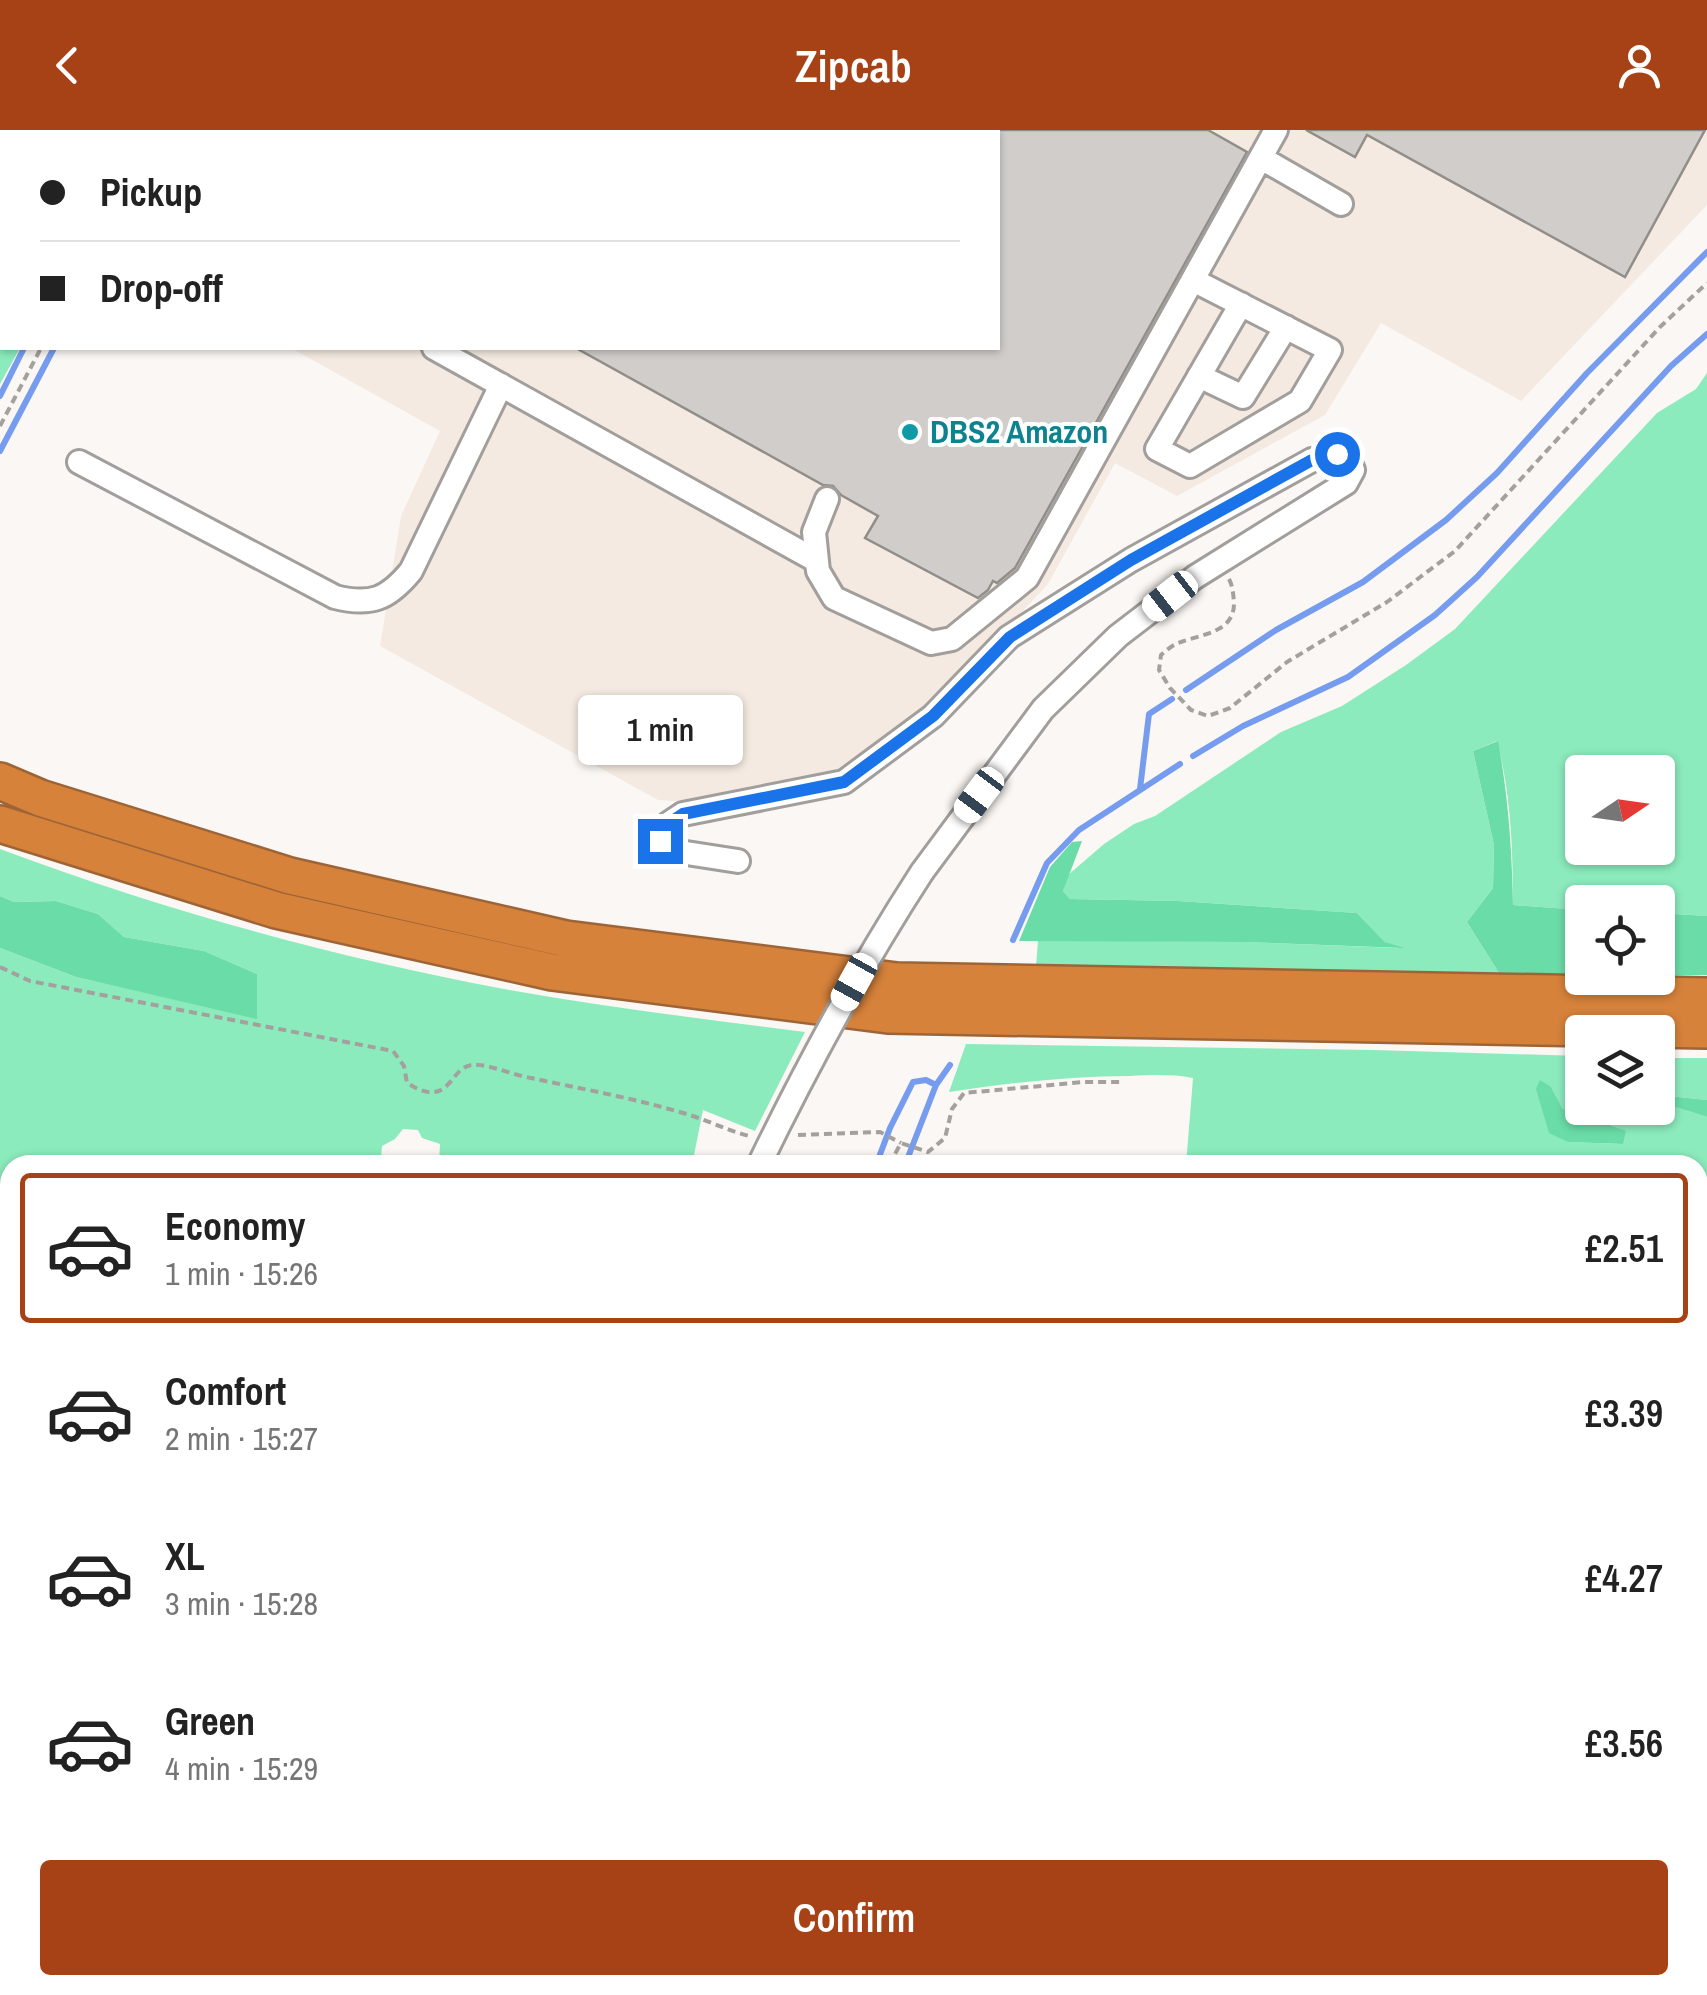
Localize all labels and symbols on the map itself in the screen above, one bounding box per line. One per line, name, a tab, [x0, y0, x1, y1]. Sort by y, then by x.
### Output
place label: DBS2 Amazon	[930, 410, 1108, 453]
marker: DBS2 Amazon	[899, 421, 921, 443]
route start	[1315, 432, 1360, 477]
car	[1137, 566, 1203, 626]
callout: 1 min	[578, 696, 742, 766]
north arrow	[1565, 755, 1675, 865]
car	[949, 762, 1009, 828]
route end	[638, 819, 683, 864]
car	[826, 948, 882, 1016]

